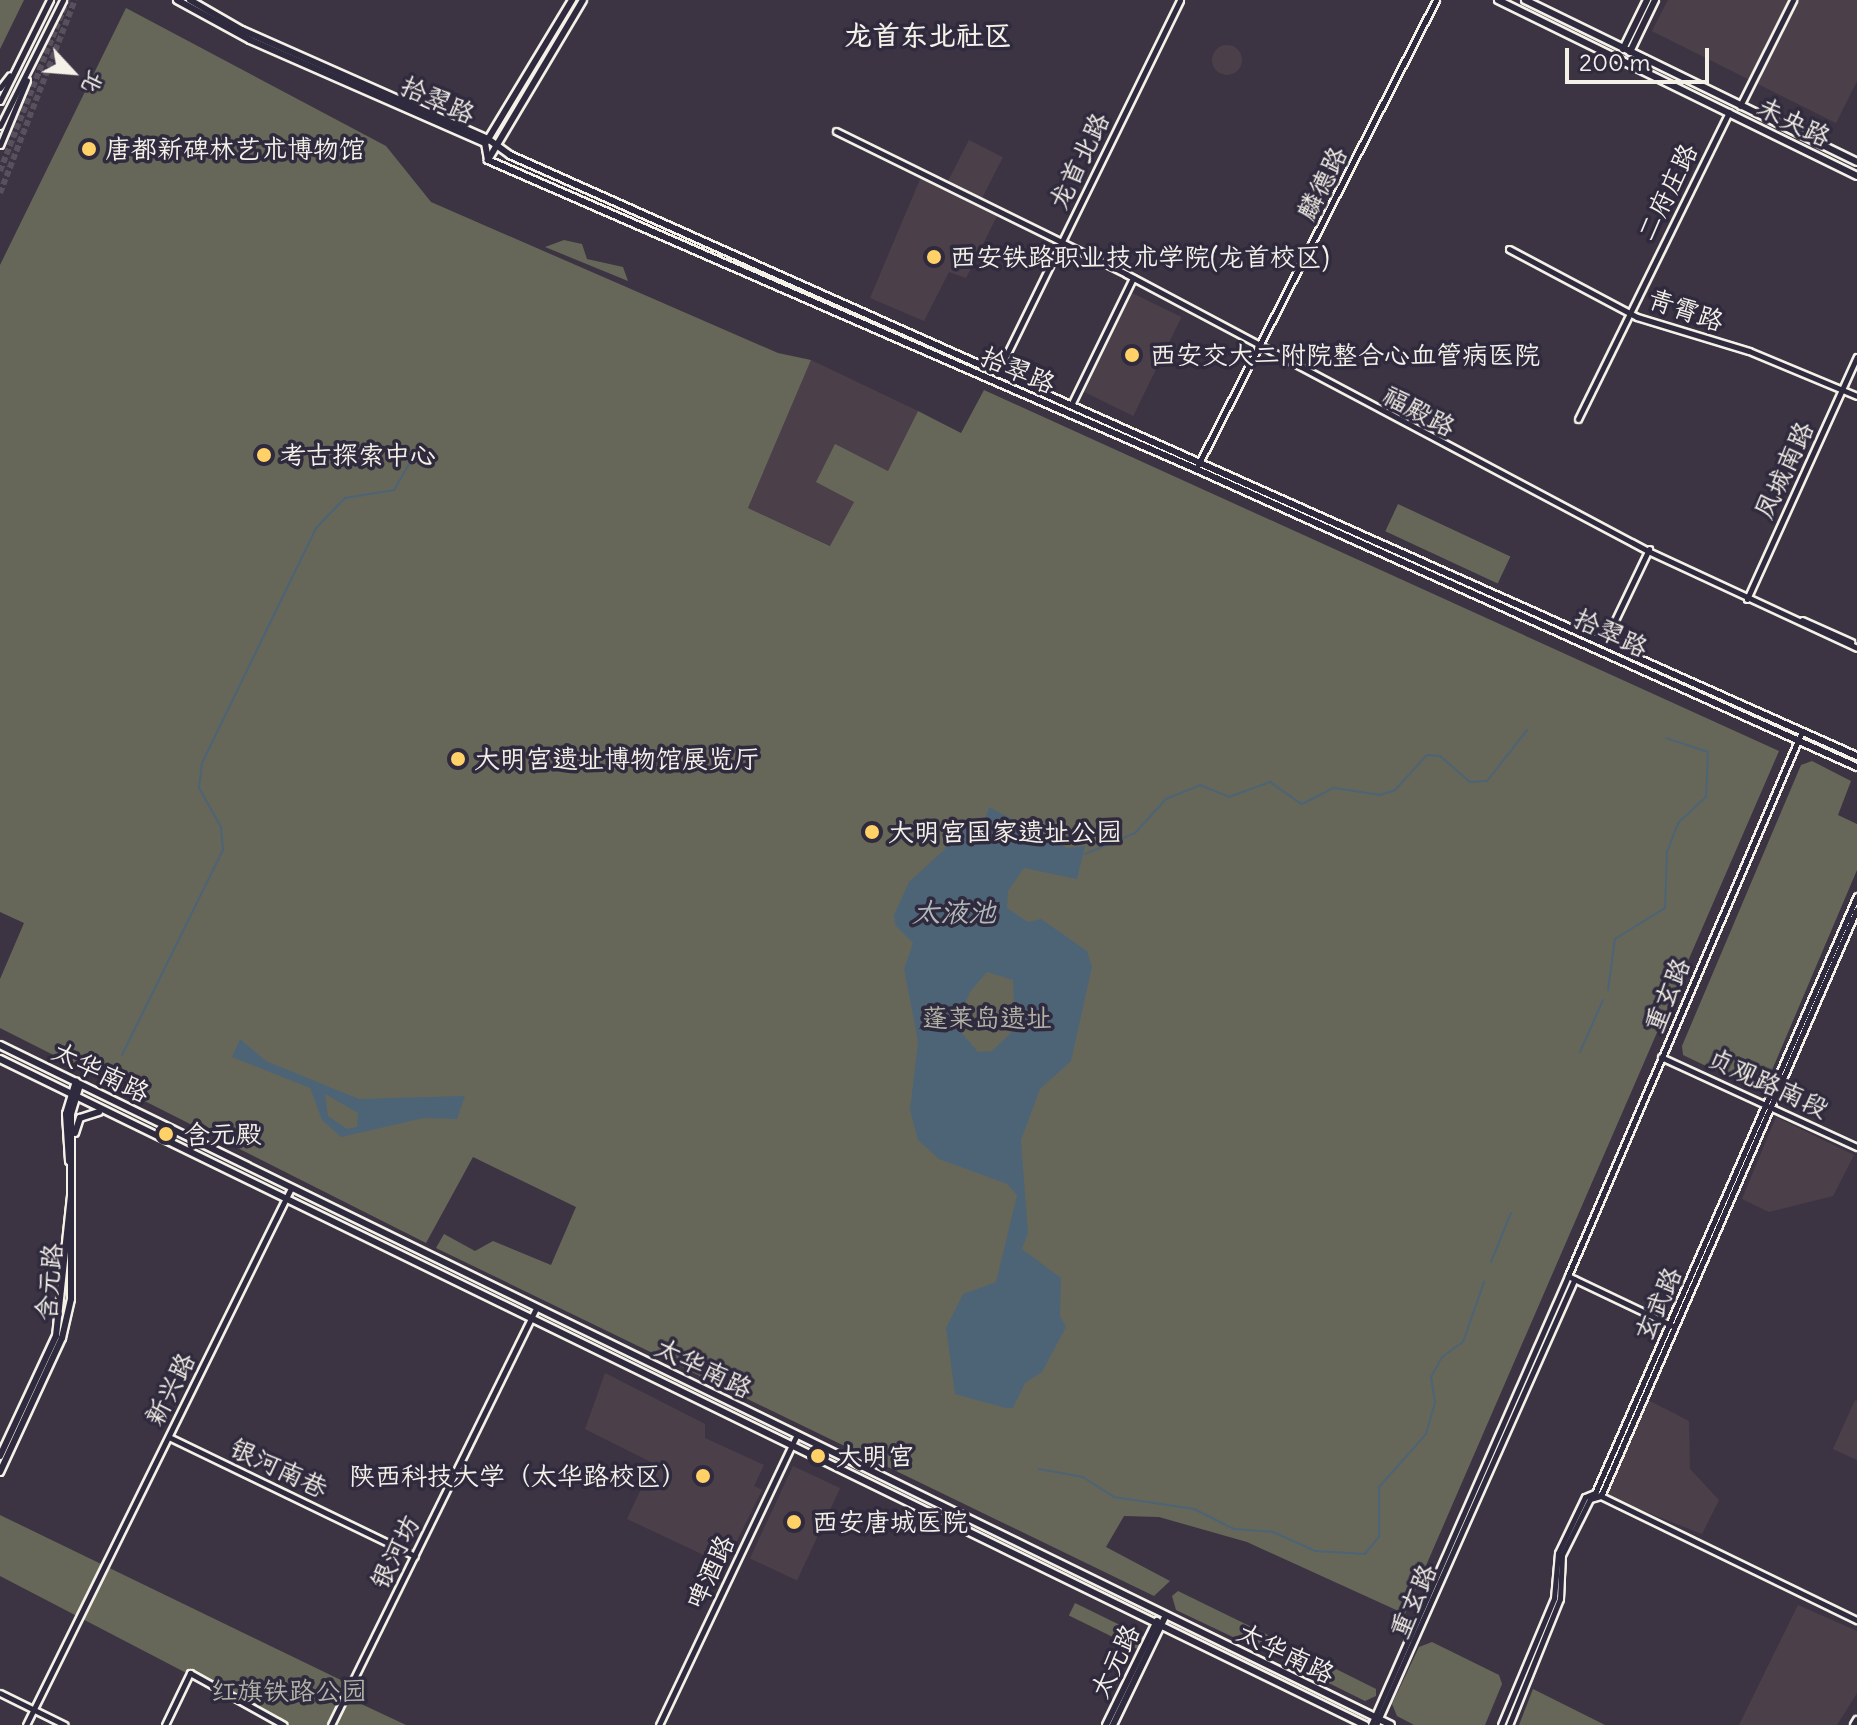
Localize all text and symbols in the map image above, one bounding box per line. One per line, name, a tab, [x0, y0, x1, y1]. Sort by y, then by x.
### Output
district label: 龙首东北社区	[844, 18, 1012, 52]
north arrow	[32, 32, 112, 112]
scale bar	[1569, 32, 1713, 82]
text: 200 m	[1579, 47, 1651, 77]
text: 北	[76, 66, 111, 99]
street label: 拾翠路	[396, 70, 480, 130]
street label: 未央路	[1752, 91, 1836, 153]
street label: 龙首北路	[1042, 107, 1116, 215]
place label: 唐都新碑林艺术博物馆	[105, 133, 365, 165]
street label: 二府庄路	[1630, 138, 1704, 246]
marker: 唐都新碑林艺术博物馆	[80, 140, 98, 158]
street label: 麟德路	[1290, 141, 1354, 225]
place label: 西安铁路职业技术学院(龙首校区)	[950, 241, 1330, 273]
marker: 西安铁路职业技术学院(龙首校区)	[925, 248, 943, 266]
street label: 青霄路	[1644, 283, 1728, 337]
place label: 西安交大二附院整合心血管病医院	[1150, 339, 1540, 371]
street label: 拾翠路	[976, 340, 1060, 400]
marker: 西安交大二附院整合心血管病医院	[1121, 344, 1143, 366]
street label: 福殿路	[1377, 379, 1461, 443]
street label: 凤城南路	[1748, 416, 1820, 524]
place label: 考古探索中心	[280, 439, 436, 471]
marker: 考古探索中心	[255, 446, 273, 464]
street label: 拾翠路	[1569, 602, 1653, 664]
place label: 大明宫遗址博物馆展览厅	[474, 743, 760, 775]
marker: 大明宫遗址博物馆展览厅	[449, 750, 467, 768]
place label: 大明宫国家遗址公园	[888, 816, 1122, 848]
marker: 大明宫国家遗址公园	[863, 823, 881, 841]
water label: 太液池	[912, 895, 996, 929]
street label: 重玄路	[1637, 953, 1697, 1037]
park label: 蓬莱岛遗址	[922, 1002, 1052, 1034]
street label: 太华南路	[47, 1035, 155, 1109]
street label: 贞观路南段	[1702, 1041, 1834, 1125]
place label: 含元殿	[184, 1118, 262, 1150]
marker: 含元殿	[155, 1123, 177, 1145]
street label: 含元路	[29, 1242, 69, 1322]
street label: 玄武路	[1628, 1262, 1688, 1346]
street label: 太华南路	[650, 1331, 758, 1405]
street label: 新兴路	[138, 1347, 202, 1431]
street label: 银河南巷	[225, 1432, 333, 1504]
place label: 大明宫	[836, 1440, 914, 1472]
marker: 大明宫	[807, 1445, 829, 1467]
place label: 陕西科技大学（太华路校区）	[349, 1460, 687, 1492]
marker: 陕西科技大学（太华路校区）	[694, 1467, 712, 1485]
place label: 西安唐城医院	[812, 1506, 968, 1538]
street label: 银河坊	[364, 1510, 426, 1594]
marker: 西安唐城医院	[783, 1511, 805, 1533]
street label: 啤酒路	[679, 1530, 741, 1614]
street label: 重玄路	[1383, 1559, 1443, 1643]
street label: 太华南路	[1232, 1616, 1340, 1690]
street label: 太元路	[1084, 1619, 1146, 1703]
park label: 红旗铁路公园	[211, 1675, 367, 1707]

